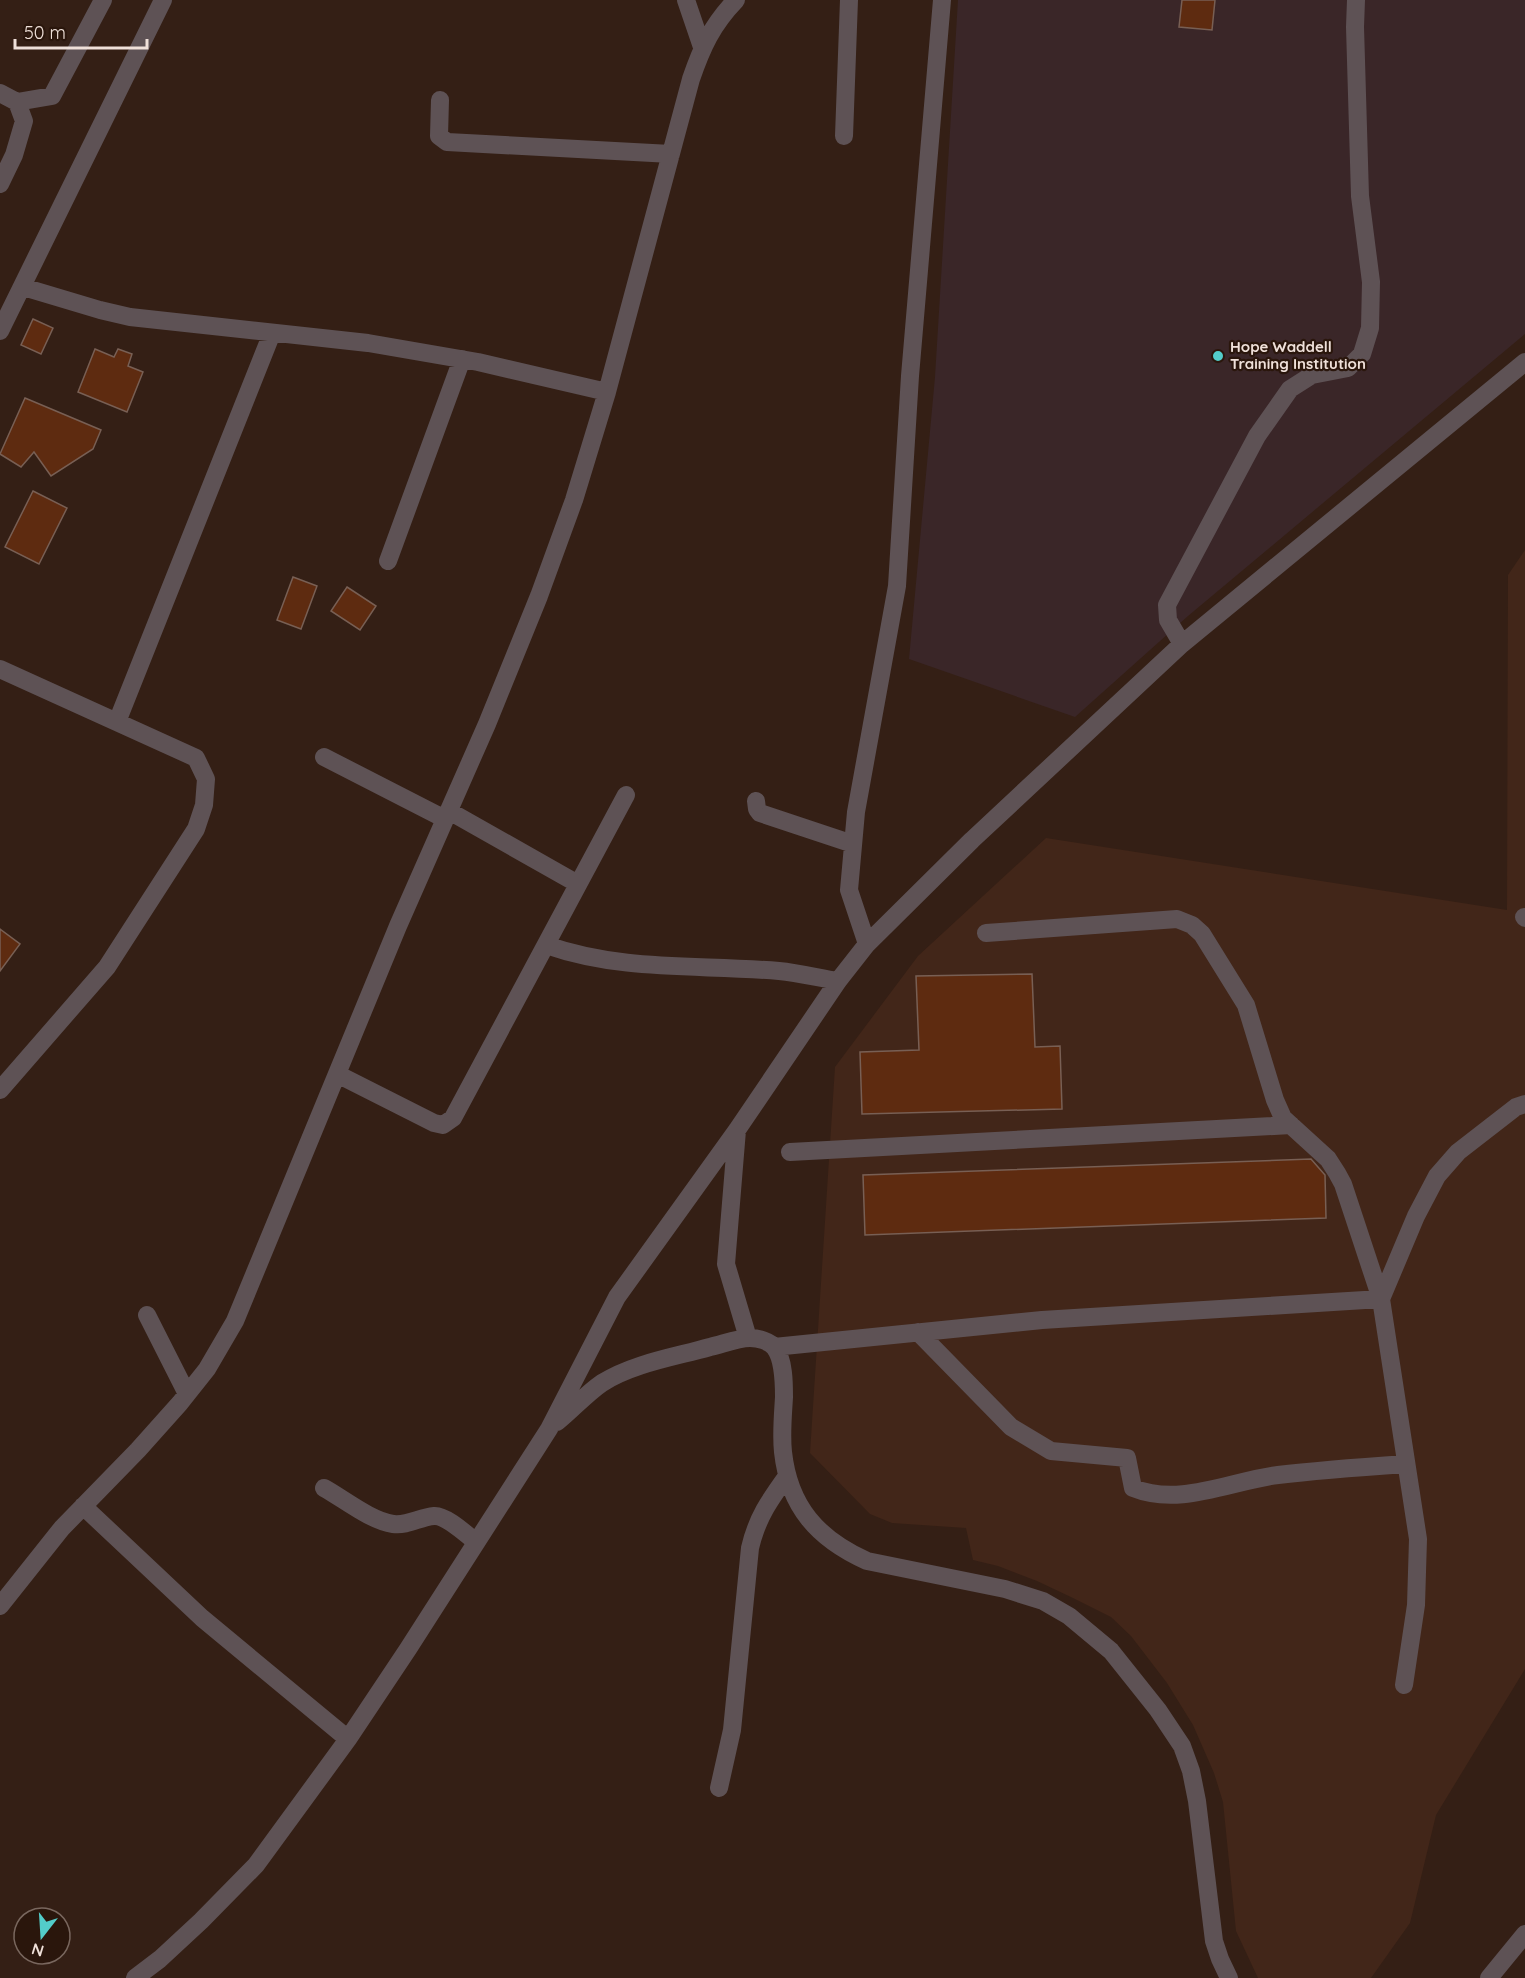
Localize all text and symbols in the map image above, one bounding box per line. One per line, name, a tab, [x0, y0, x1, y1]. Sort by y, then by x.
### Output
scale bar	[15, 12, 147, 50]
text: 50 m	[24, 21, 66, 44]
place label: Hope Waddell Training Institution	[1230, 337, 1366, 373]
marker: Hope Waddell Training Institution	[1211, 349, 1225, 363]
north arrow	[12, 1906, 72, 1966]
text: N	[29, 1939, 46, 1962]

